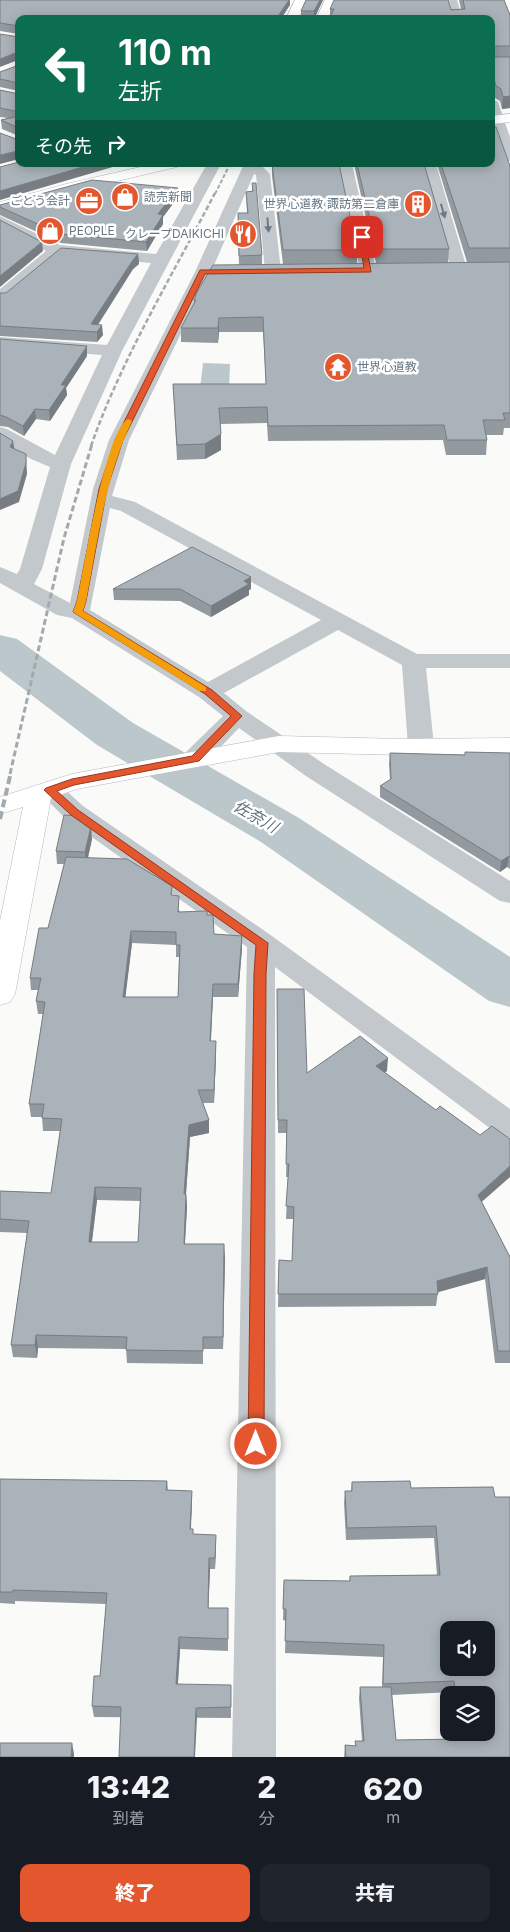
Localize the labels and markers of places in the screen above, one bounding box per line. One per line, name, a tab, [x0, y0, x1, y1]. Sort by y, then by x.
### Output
shop icon: 読売新聞	[110, 182, 140, 212]
office icon: ごとう会計	[74, 186, 104, 216]
place label: 読売新聞	[144, 189, 192, 204]
building icon: 世界心道教 諏訪第二倉庫	[403, 189, 433, 219]
place label: ごとう会計	[10, 193, 70, 208]
place label: 世界心道教 諏訪第二倉庫	[264, 196, 399, 211]
shop icon: PEOPLE	[35, 216, 65, 246]
pin	[341, 216, 383, 258]
restaurant icon: クレープDAIKICHI	[228, 219, 258, 249]
place label: PEOPLE	[69, 223, 115, 238]
place label: クレープDAIKICHI	[125, 226, 224, 241]
temple icon: 世界心道教	[323, 352, 353, 382]
place label: 世界心道教	[357, 359, 417, 374]

